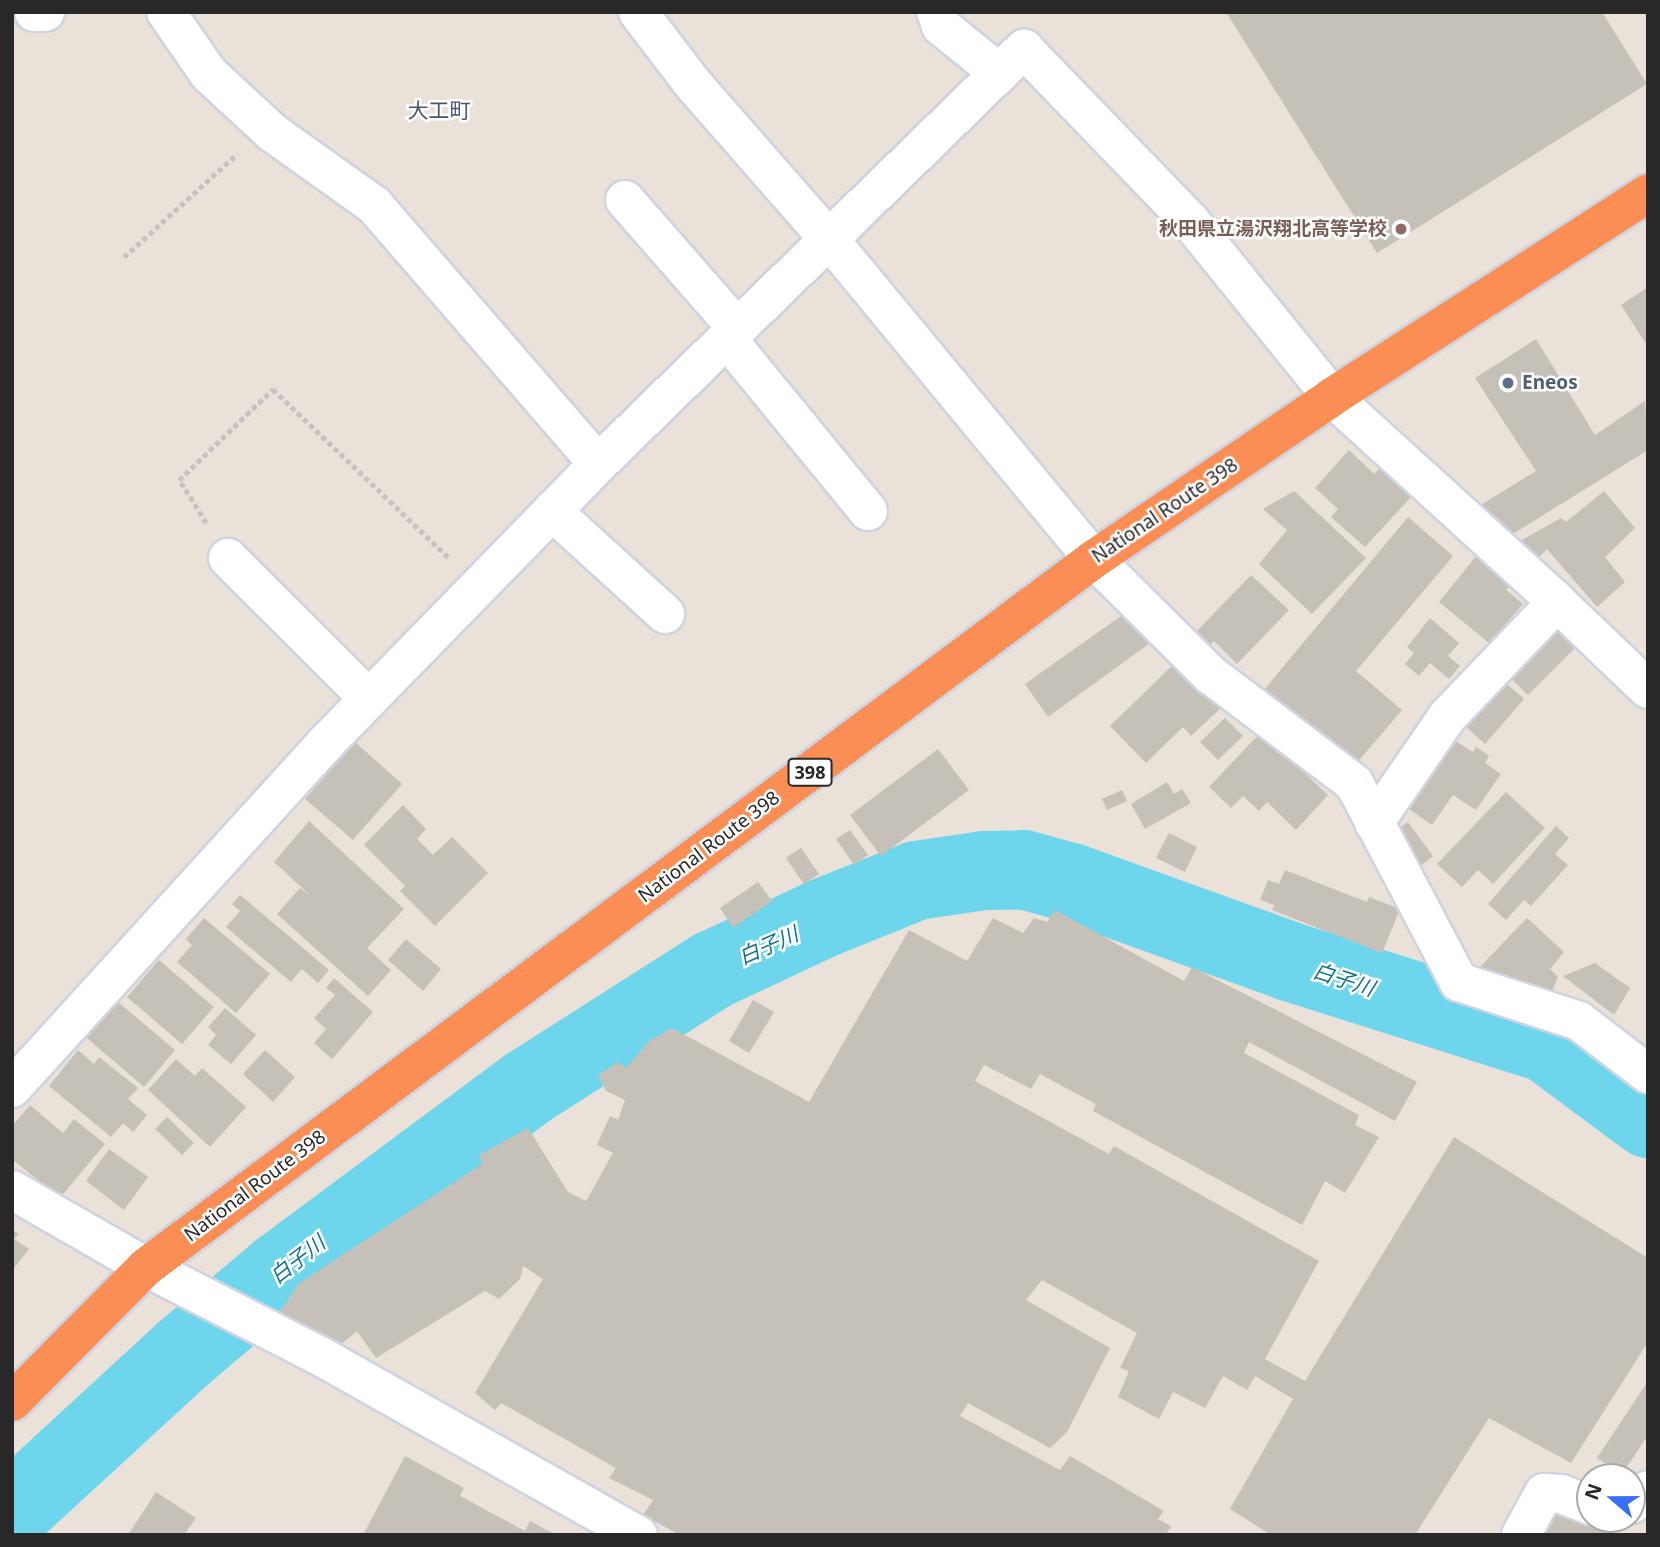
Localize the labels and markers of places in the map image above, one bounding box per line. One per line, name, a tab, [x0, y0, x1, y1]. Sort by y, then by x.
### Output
place label: 秋田県立湯沢翔北高等学校	[1159, 218, 1387, 240]
marker: 秋田県立湯沢翔北高等学校	[1393, 221, 1409, 237]
place label: Eneos	[1522, 372, 1578, 394]
marker: Eneos	[1500, 375, 1516, 391]

